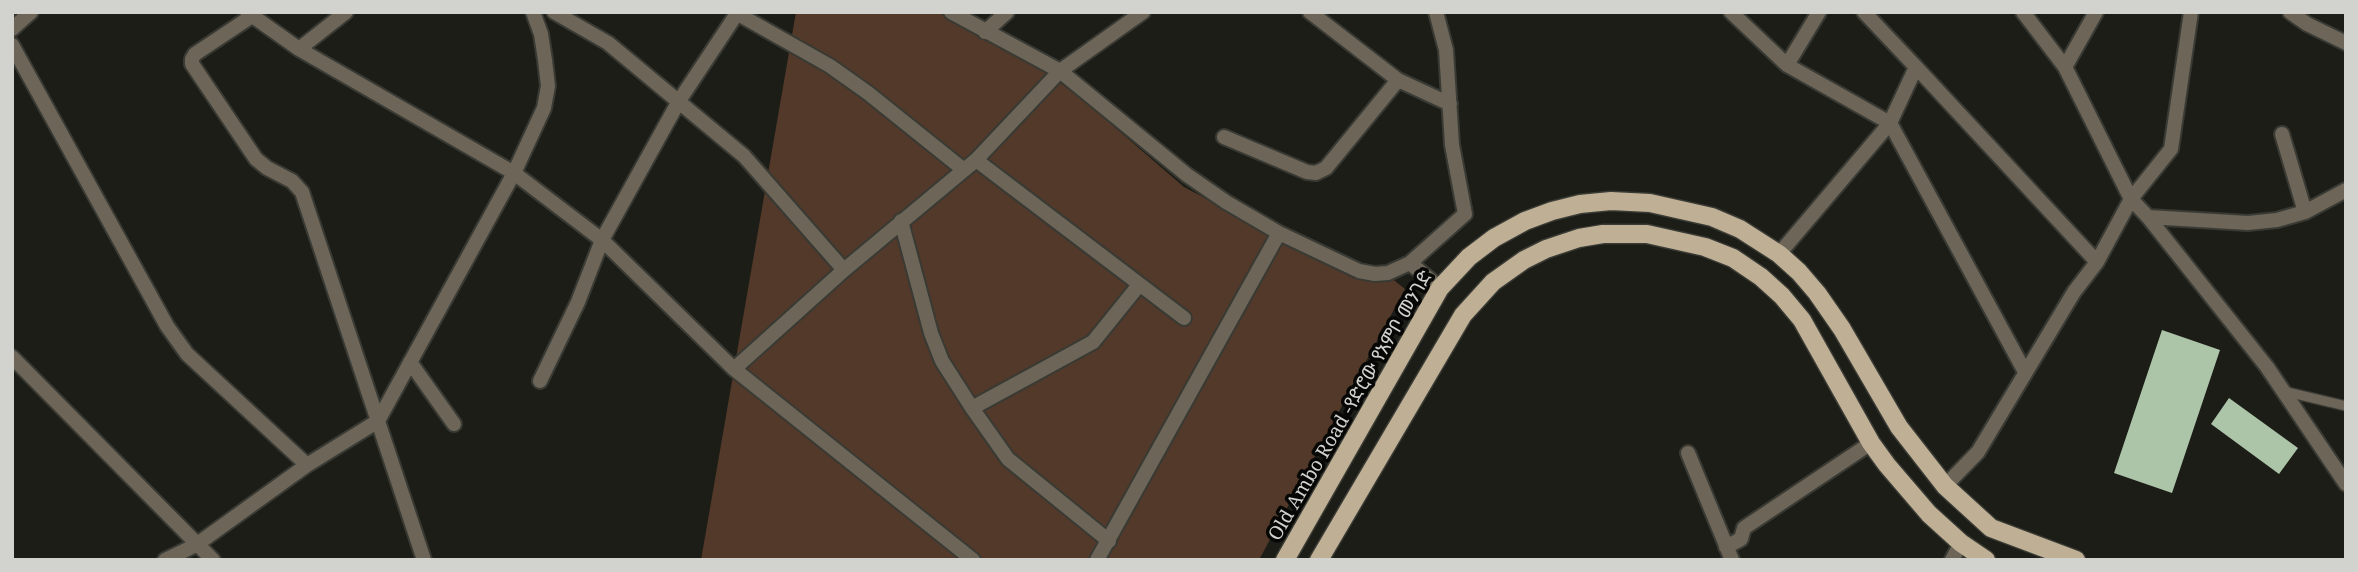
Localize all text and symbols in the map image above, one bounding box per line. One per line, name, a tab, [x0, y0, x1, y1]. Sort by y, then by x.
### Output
street label: Old Ambo Road -የድሮው የአምቦ መንገድ	[1264, 267, 1438, 545]

